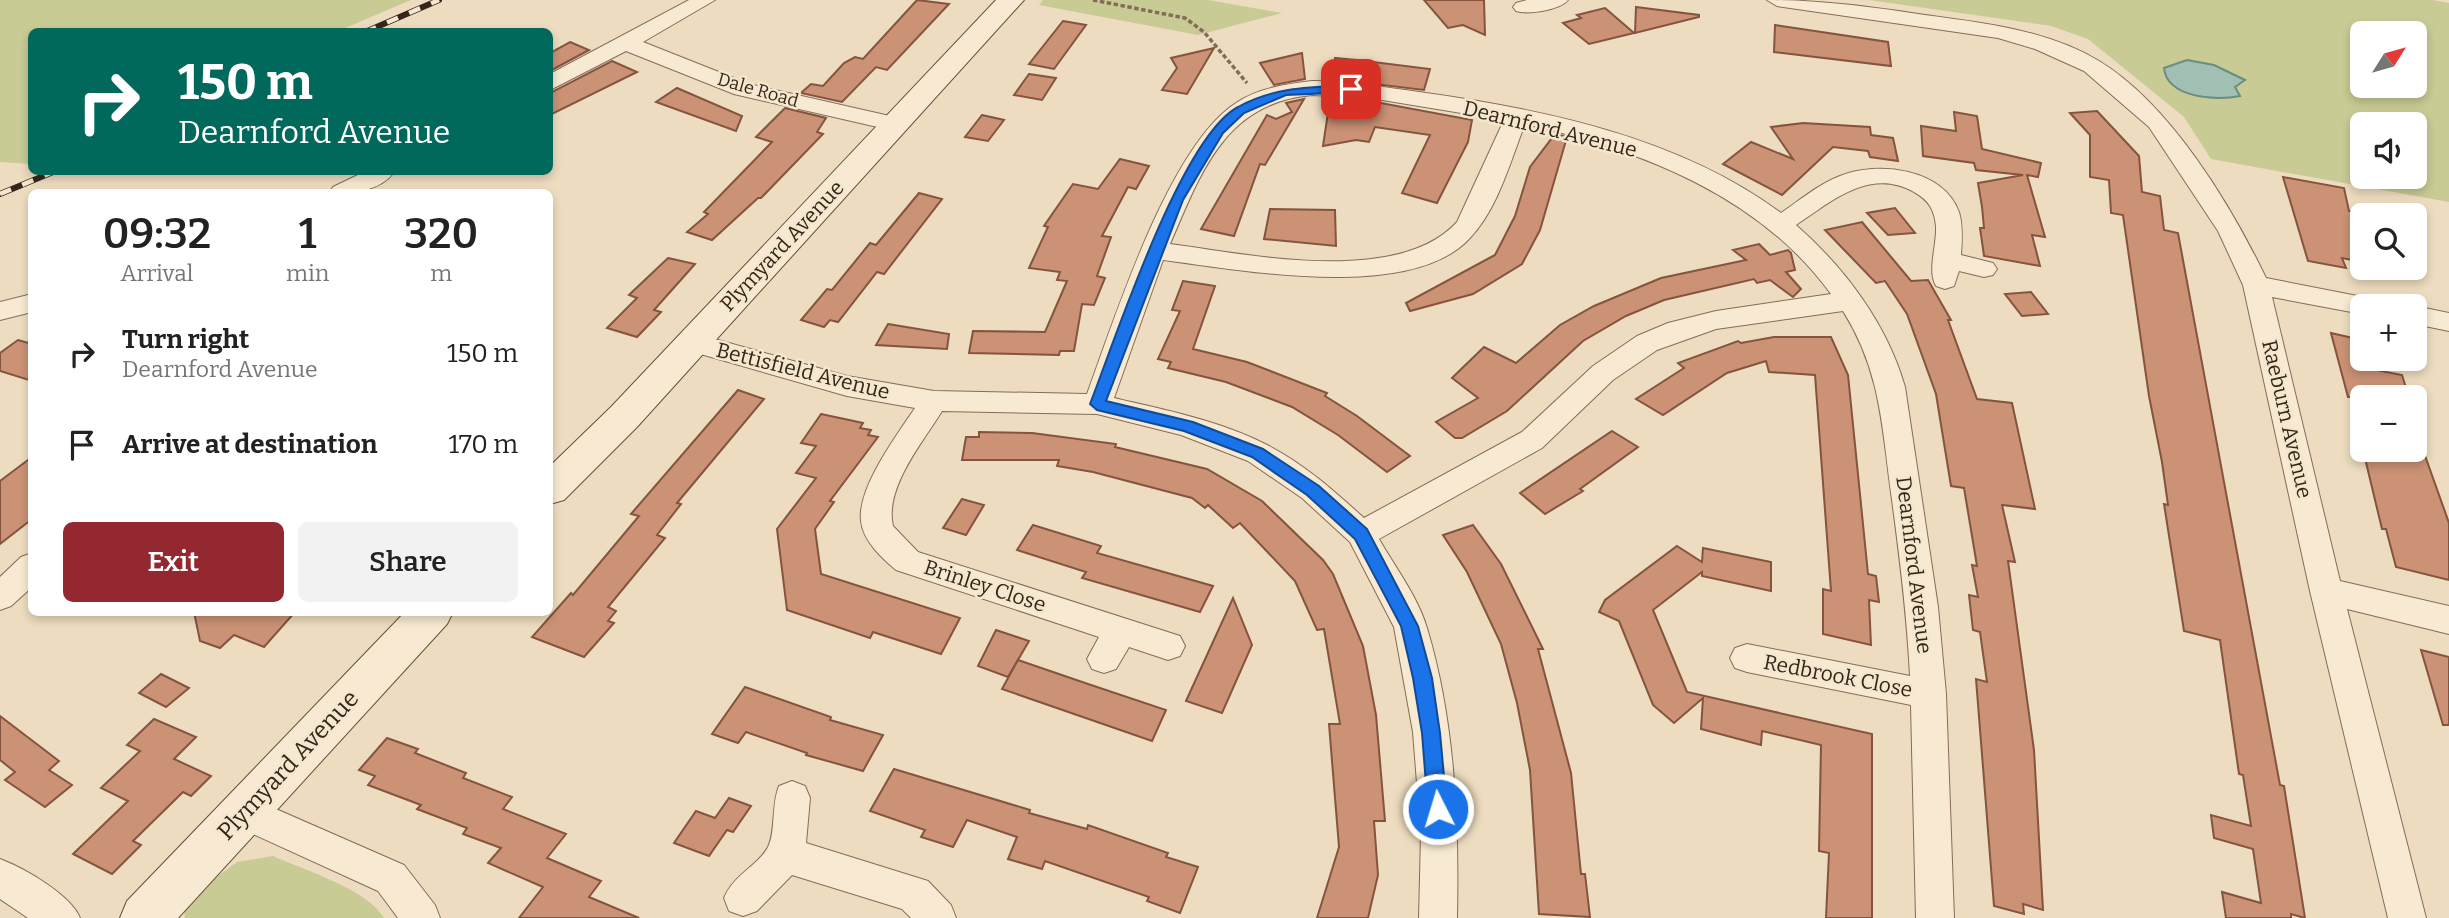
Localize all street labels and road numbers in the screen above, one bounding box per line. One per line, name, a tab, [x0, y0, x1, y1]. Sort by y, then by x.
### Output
street label: Dale Road	[715, 68, 801, 112]
street label: Dearnford Avenue	[1460, 95, 1640, 163]
street label: Plymyard Avenue	[715, 175, 849, 317]
street label: Bettisfield Avenue	[713, 337, 893, 405]
street label: Raeburn Avenue	[2256, 337, 2318, 501]
street label: Dearnford Avenue	[1890, 475, 1938, 655]
street label: Brinley Close	[921, 554, 1049, 618]
street label: Redbrook Close	[1761, 649, 1915, 703]
street label: Plymyard Avenue	[212, 684, 364, 846]

